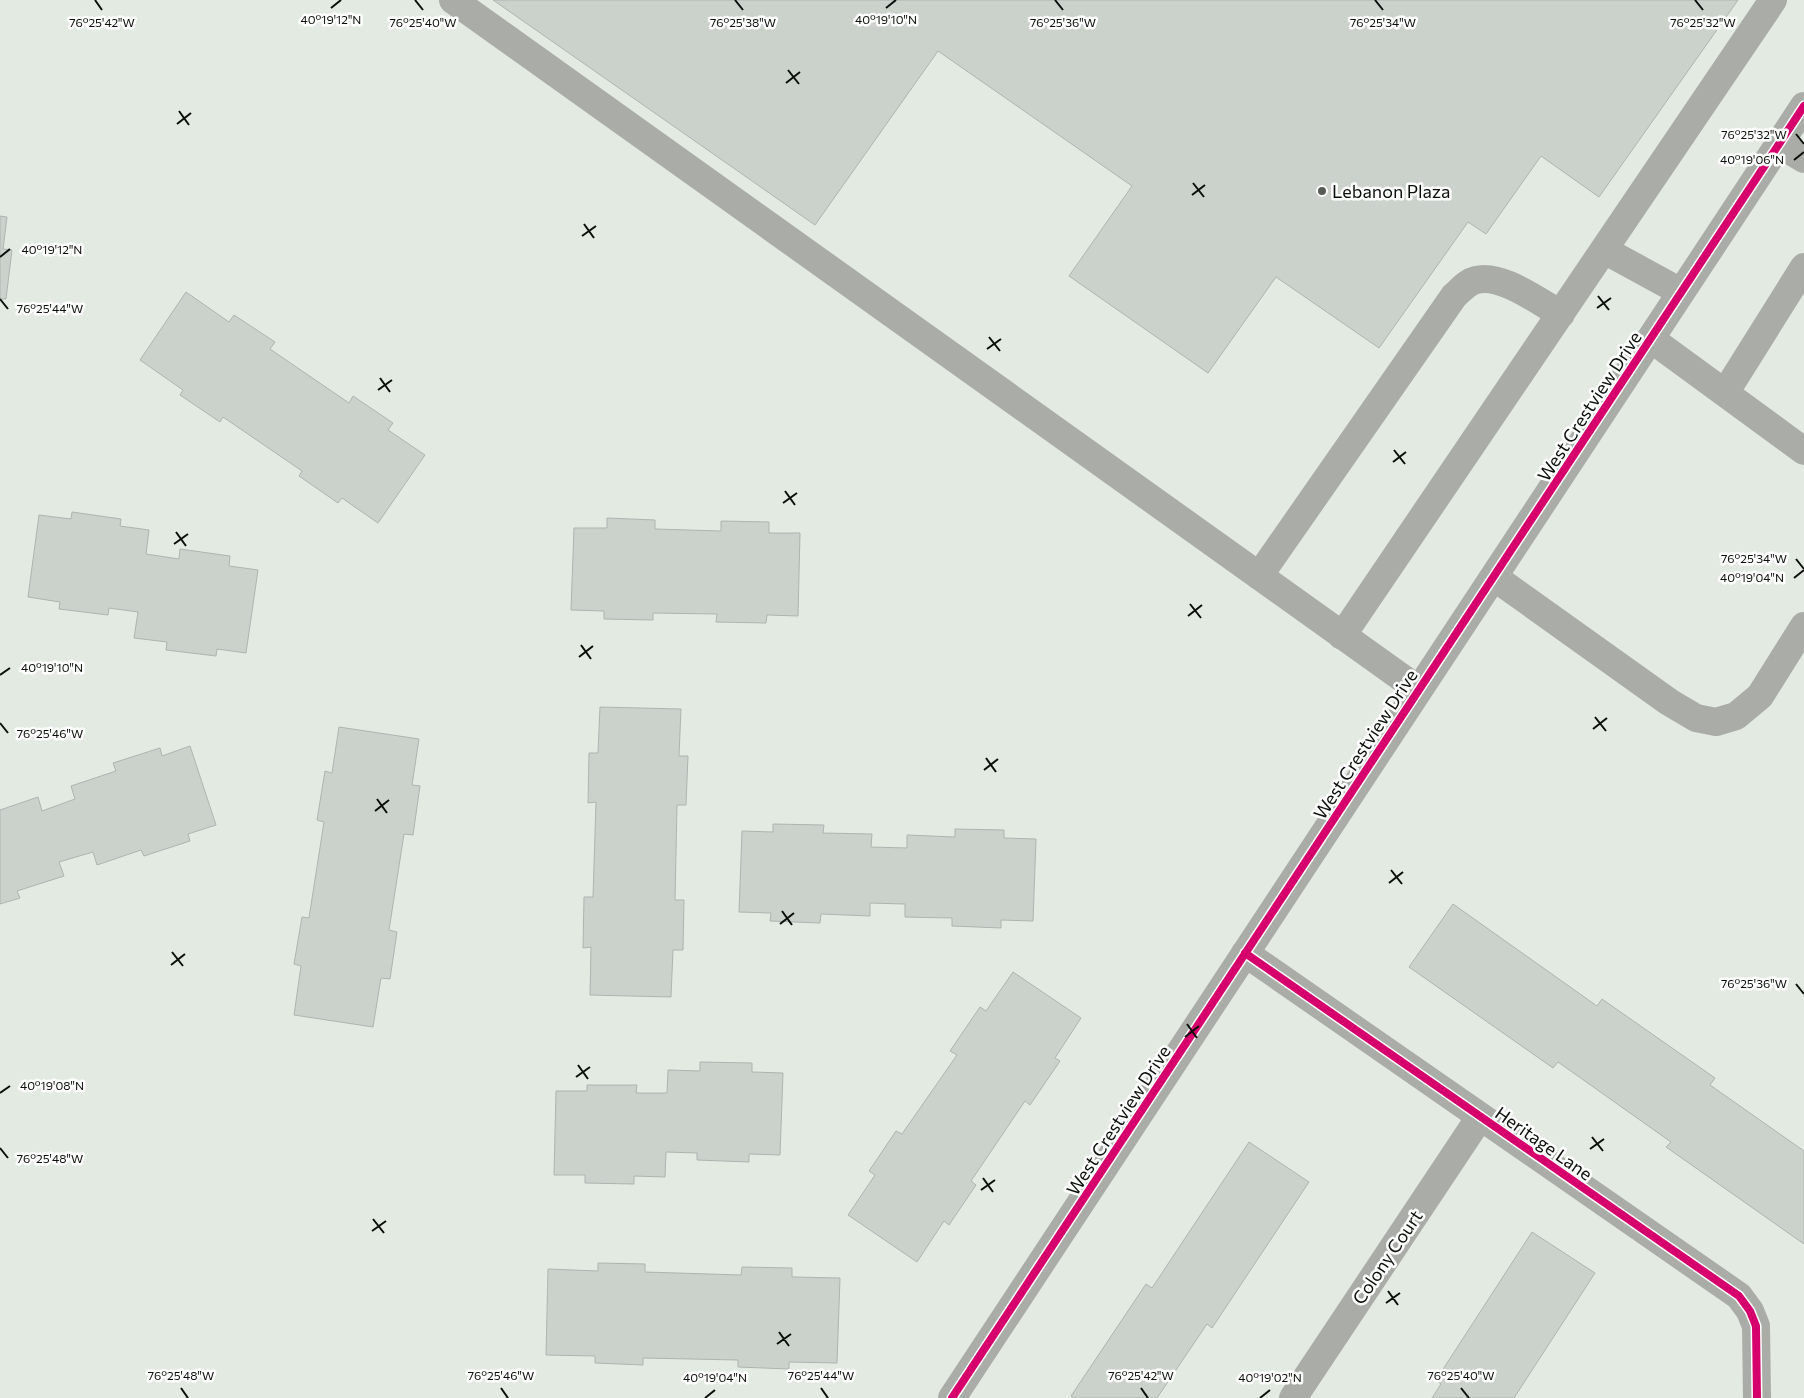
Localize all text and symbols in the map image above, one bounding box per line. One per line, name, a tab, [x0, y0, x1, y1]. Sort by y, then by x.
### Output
text: 40°19'12"N	[301, 12, 361, 26]
text: 40°19'10"N	[855, 12, 917, 26]
text: 76°25'42"W	[69, 15, 135, 29]
text: 76°25'40"W	[390, 15, 456, 29]
text: 76°25'38"W	[710, 15, 776, 29]
text: 76°25'36"W	[1030, 15, 1096, 29]
text: 76°25'34"W	[1350, 15, 1416, 29]
text: 76°25'32"W	[1670, 15, 1736, 29]
text: 76°25'32"W	[1721, 127, 1787, 141]
text: 40°19'06"N	[1720, 152, 1784, 166]
place label: Lebanon Plaza	[1332, 180, 1450, 202]
marker: Lebanon Plaza	[1316, 185, 1328, 197]
text: 40°19'12"N	[22, 242, 82, 256]
text: 76°25'44"W	[17, 301, 83, 315]
street label: West Crestview Drive	[1532, 327, 1646, 485]
text: 76°25'34"W	[1721, 551, 1787, 565]
text: 40°19'04"N	[1720, 570, 1784, 584]
text: 40°19'10"N	[21, 660, 83, 674]
street label: West Crestview Drive	[1308, 665, 1422, 823]
text: 76°25'46"W	[17, 726, 83, 740]
text: 76°25'36"W	[1721, 976, 1787, 990]
street label: West Crestview Drive	[1061, 1041, 1175, 1199]
text: 40°19'08"N	[20, 1078, 84, 1092]
street label: Heritage Lane	[1491, 1101, 1597, 1185]
text: 76°25'48"W	[17, 1151, 83, 1165]
street label: Colony Court	[1347, 1206, 1427, 1308]
text: 76°25'48"W	[148, 1368, 214, 1382]
text: 76°25'46"W	[468, 1368, 534, 1382]
text: 76°25'44"W	[788, 1368, 854, 1382]
text: 76°25'42"W	[1108, 1368, 1174, 1382]
text: 76°25'40"W	[1428, 1368, 1494, 1382]
text: 40°19'04"N	[683, 1370, 747, 1384]
text: 40°19'02"N	[1238, 1370, 1302, 1384]

